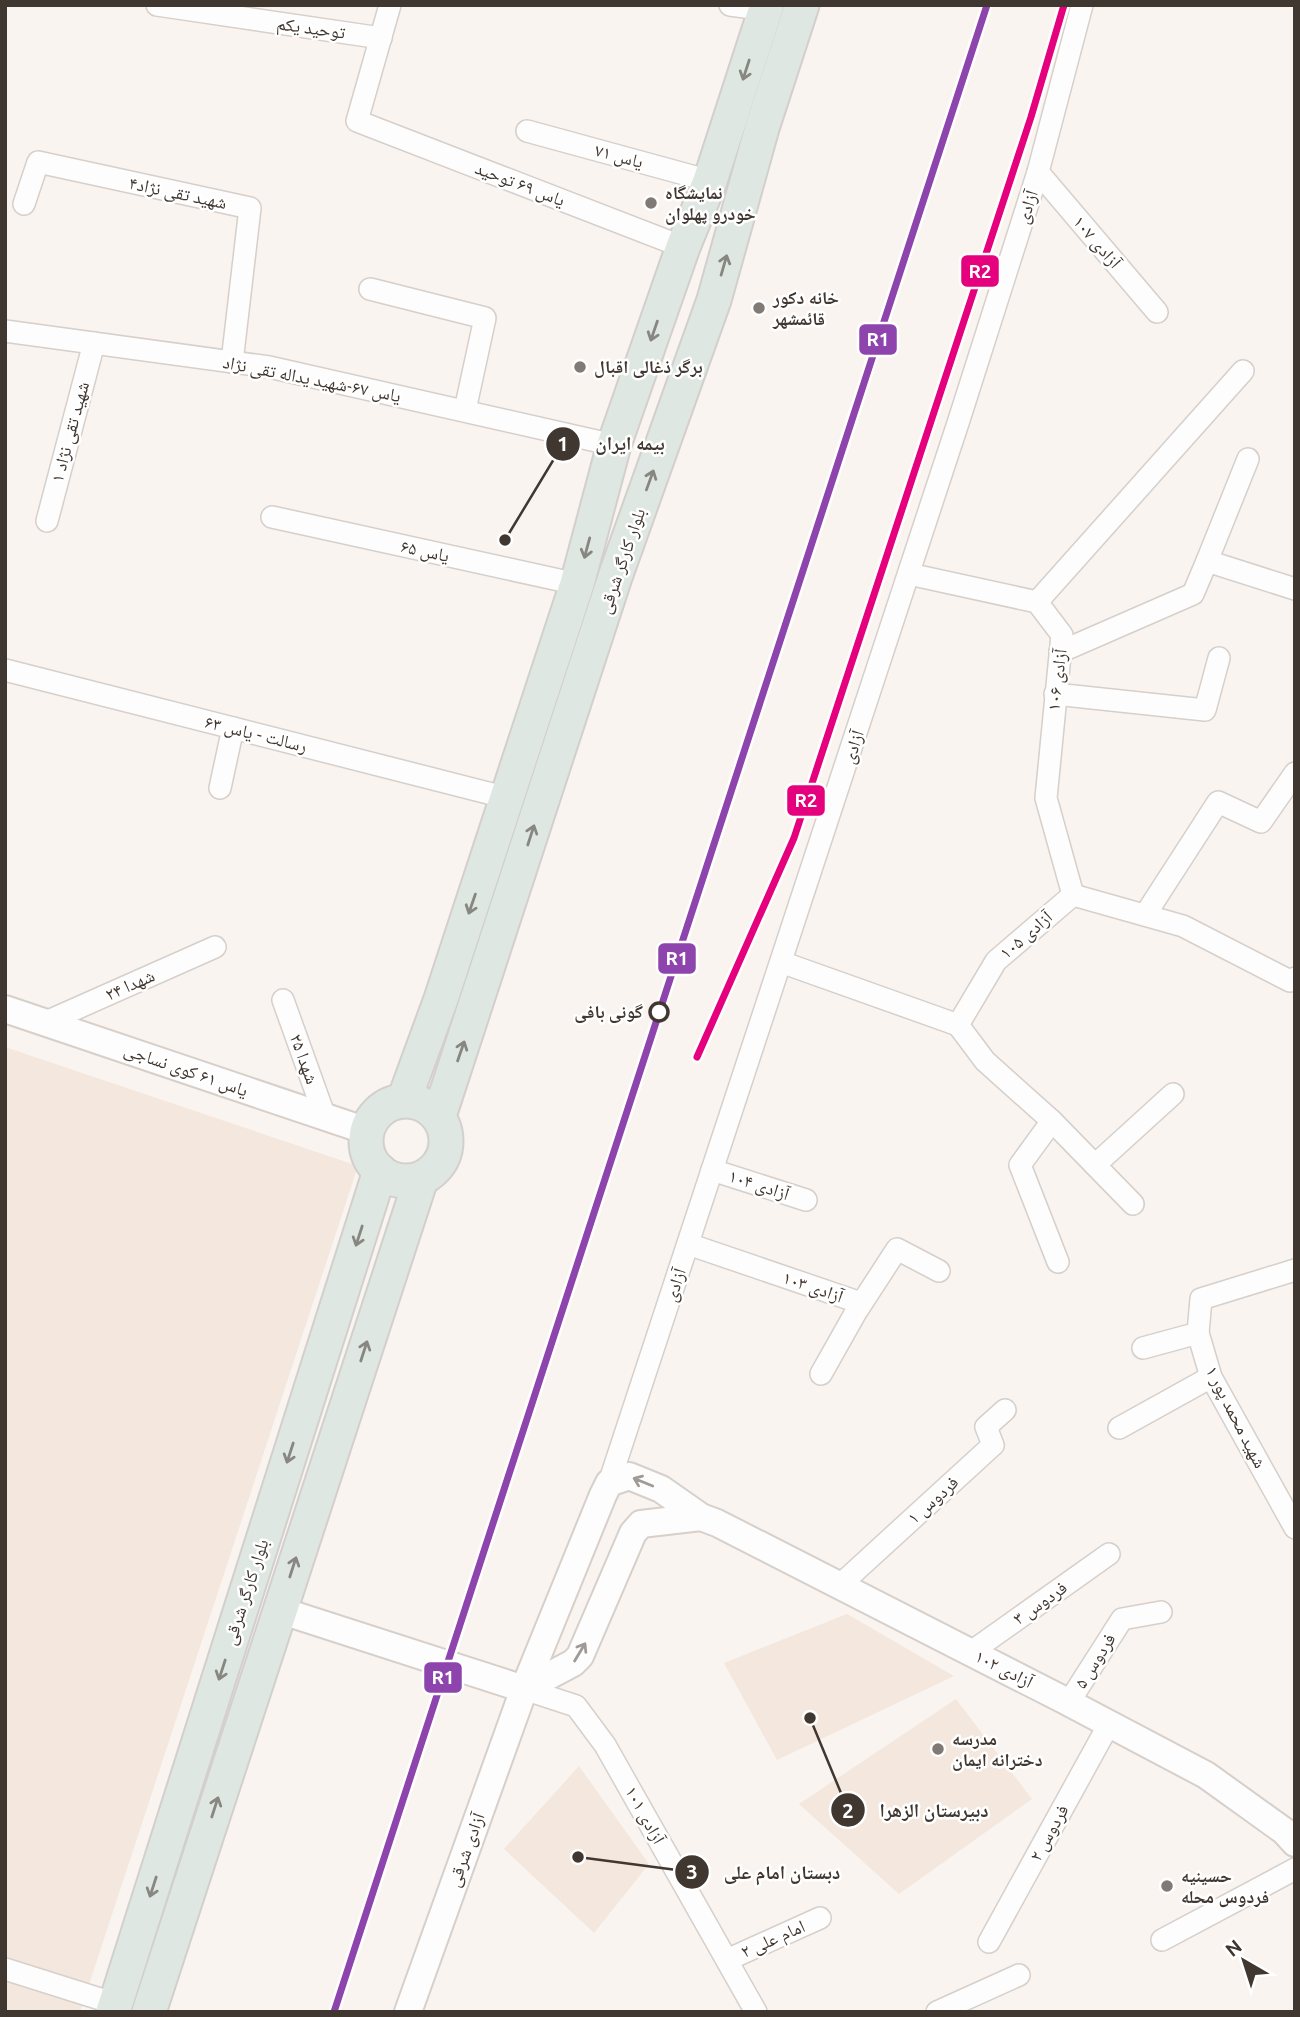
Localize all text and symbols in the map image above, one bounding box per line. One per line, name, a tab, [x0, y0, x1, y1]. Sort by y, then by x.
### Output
street label: توحید یکم	[275, 12, 347, 45]
one-way arrow	[739, 59, 752, 81]
street label: یاس ۷۱	[592, 139, 646, 173]
street label: یاس ۶۹ توحید	[472, 157, 568, 211]
street label: شهید تقی نژاد۴	[127, 172, 229, 214]
place label: نمایشگاه خودرو پهلوان	[665, 182, 756, 225]
street label: آزادی	[1011, 187, 1043, 227]
marker: نمایشگاه خودرو پهلوان	[643, 195, 659, 211]
street label: آزادی ۱۰۷	[1068, 211, 1126, 273]
one-way arrow	[718, 254, 731, 277]
line badge: R2	[960, 254, 1000, 288]
text: R2	[968, 260, 992, 282]
place label: خانه دکور قائمشهر	[772, 287, 839, 329]
marker: خانه دکور قائمشهر	[751, 300, 767, 316]
one-way arrow	[647, 319, 659, 341]
line badge: R1	[858, 323, 898, 356]
text: R1	[866, 328, 890, 350]
street label: یاس ۶۷-شهید یداله تقی نژاد	[221, 351, 403, 407]
place label: برگر ذغالی اقبال	[594, 356, 703, 378]
marker: برگر ذغالی اقبال	[572, 359, 588, 375]
street label: شهید تقی نژاد ۱	[46, 379, 94, 485]
callout: بیمه ایران	[546, 424, 678, 464]
text: 1	[557, 431, 569, 455]
text: بیمه ایران	[595, 432, 665, 455]
one-way arrow	[645, 469, 657, 491]
street label: بلوار کارگر شرقی	[594, 505, 650, 617]
street label: یاس ۶۵	[399, 535, 451, 567]
one-way arrow	[580, 536, 593, 559]
street label: آزادی ۱۰۶	[1042, 647, 1072, 712]
street label: رسالت - یاس ۶۳	[203, 711, 309, 757]
street label: آزادی	[837, 727, 869, 767]
line badge: R2	[786, 784, 826, 817]
text: R2	[794, 789, 818, 811]
one-way arrow	[526, 824, 539, 846]
one-way arrow	[465, 893, 477, 915]
street label: آزادی ۱۰۵	[995, 906, 1057, 964]
line badge: R1	[657, 942, 697, 975]
text: R1	[665, 947, 689, 969]
street label: شهدا ۲۴	[102, 964, 158, 1005]
place label: گونی بافی	[574, 1001, 643, 1023]
marker: گونی بافی	[649, 1002, 669, 1022]
street label: شهدا ۲۵	[286, 1031, 323, 1087]
street label: یاس ۶۱ کوی نساجی	[121, 1038, 251, 1102]
one-way arrow	[456, 1041, 468, 1063]
street label: آزادی ۱۰۴	[726, 1165, 793, 1205]
one-way arrow	[352, 1225, 364, 1247]
street label: آزادی	[659, 1265, 691, 1305]
street label: آزادی ۱۰۳	[780, 1266, 847, 1308]
one-way arrow	[359, 1341, 371, 1363]
street label: شهید محمد پور ۱	[1201, 1362, 1271, 1472]
one-way arrow	[283, 1442, 296, 1464]
street label: فردوس ۱	[903, 1471, 963, 1529]
one-way arrow	[632, 1474, 654, 1487]
street label: بلوار کارگر شرقی	[219, 1536, 273, 1648]
one-way arrow	[288, 1557, 300, 1579]
street label: فردوس ۳	[1009, 1576, 1071, 1630]
street label: فردوس ۵	[1069, 1629, 1121, 1693]
one-way arrow	[573, 1643, 587, 1663]
street label: آزادی ۱۰۲	[971, 1645, 1037, 1693]
one-way arrow	[214, 1659, 227, 1681]
line badge: R1	[423, 1661, 463, 1694]
text: R1	[431, 1666, 455, 1688]
place label: مدرسه دخترانه ایمان	[952, 1728, 1043, 1771]
marker: مدرسه دخترانه ایمان	[930, 1741, 946, 1757]
street label: آزادی ۱۰۱	[620, 1782, 670, 1848]
callout: دبیرستان الزهرا	[831, 1790, 1003, 1830]
one-way arrow	[209, 1796, 222, 1818]
text: 2	[842, 1798, 854, 1822]
text: دبیرستان الزهرا	[879, 1799, 989, 1822]
street label: فردوس ۲	[1025, 1801, 1073, 1865]
street label: آزادی شرقی	[442, 1810, 490, 1890]
callout: دبستان امام علی	[675, 1852, 854, 1892]
text: 3	[686, 1859, 698, 1883]
text: دبستان امام علی	[724, 1861, 840, 1886]
place label: حسینیه فردوس محله	[1181, 1865, 1269, 1908]
one-way arrow	[145, 1876, 158, 1898]
marker: حسینیه فردوس محله	[1159, 1878, 1175, 1894]
street label: امام علی ۲	[737, 1915, 809, 1964]
north arrow	[1209, 1926, 1279, 1996]
text: N	[1221, 1935, 1246, 1961]

